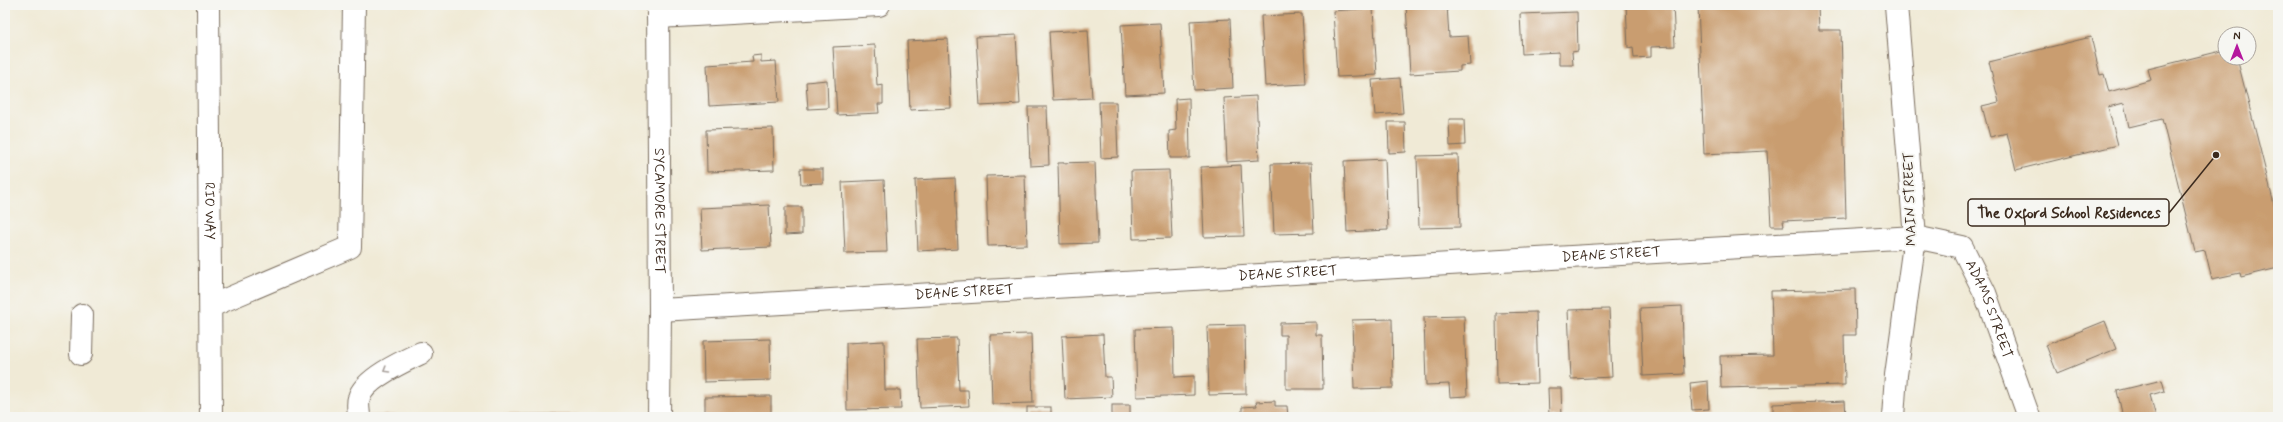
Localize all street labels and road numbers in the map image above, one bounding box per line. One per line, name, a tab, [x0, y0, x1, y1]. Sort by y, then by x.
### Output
street label: SYCAMORE STREET	[650, 148, 669, 274]
street label: MAIN STREET	[1899, 152, 1921, 246]
street label: RIO WAY	[200, 182, 219, 240]
street label: DEANE STREET	[1561, 243, 1662, 267]
street label: ADAMS STREET	[1961, 257, 2016, 361]
street label: DEANE STREET	[1238, 262, 1338, 285]
street label: DEANE STREET	[914, 280, 1015, 304]

